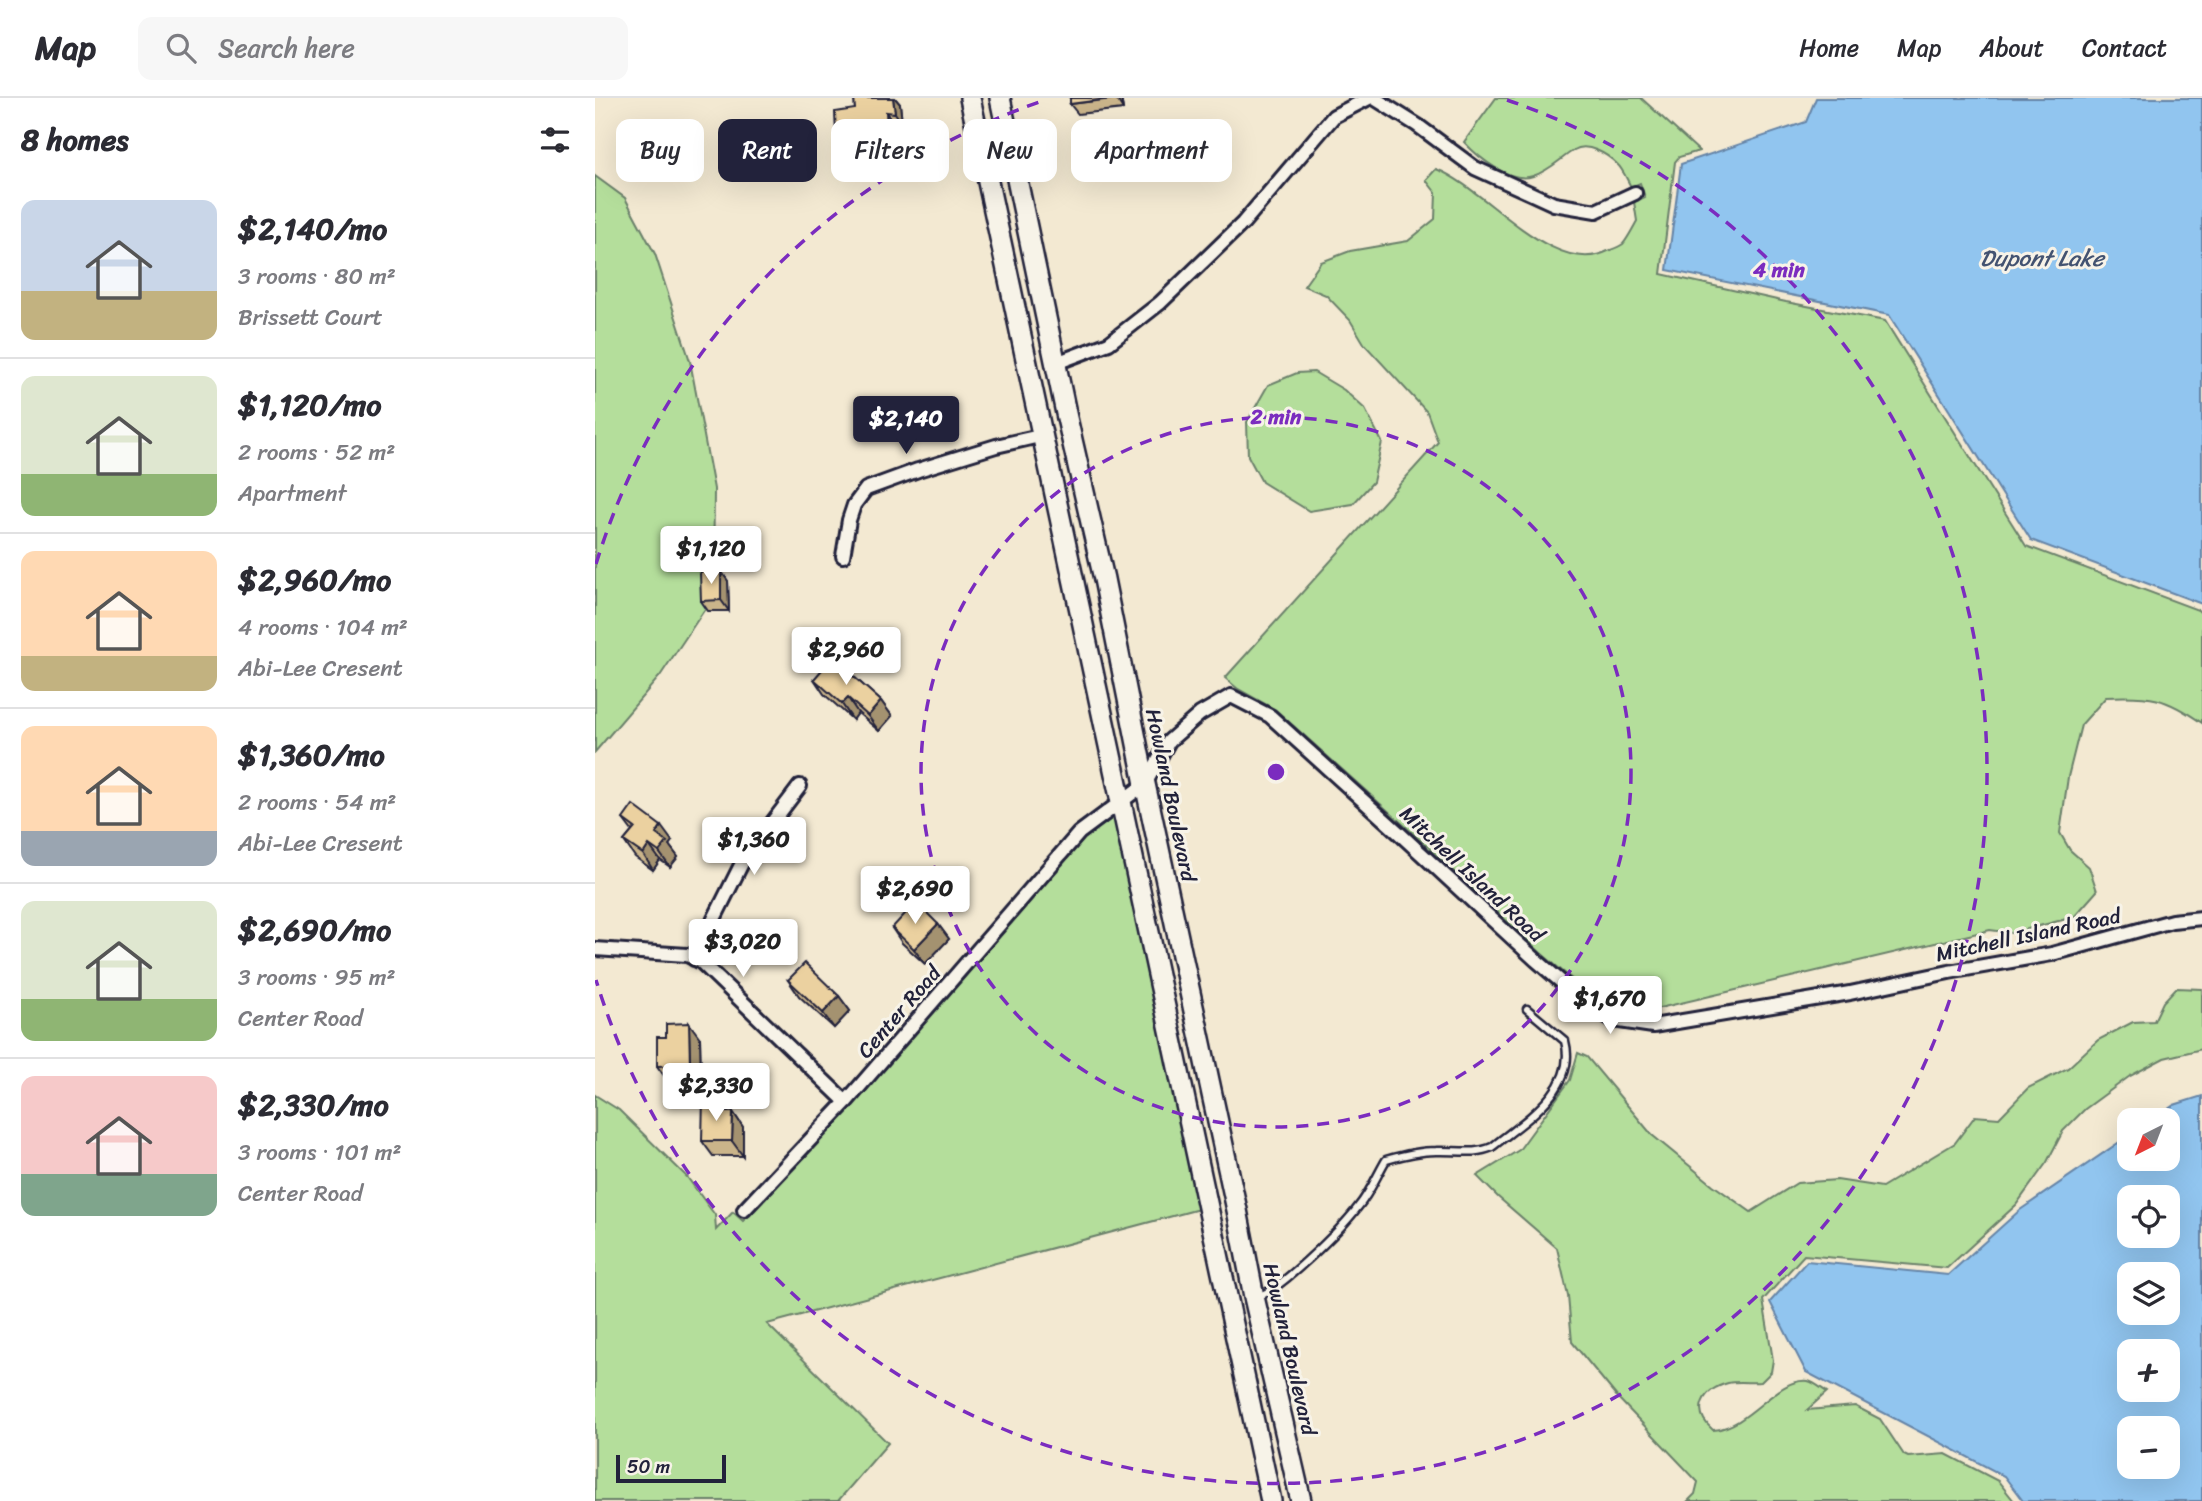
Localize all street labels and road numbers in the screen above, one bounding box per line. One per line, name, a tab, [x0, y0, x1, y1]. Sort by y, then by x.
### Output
street label: Howland Boulevard	[1134, 705, 1208, 887]
street label: Mitchell Island Road	[1390, 796, 1555, 953]
street label: Mitchell Island Road	[1932, 896, 2126, 973]
street label: Center Road	[847, 955, 952, 1067]
street label: Howland Boulevard	[1252, 1259, 1329, 1441]

